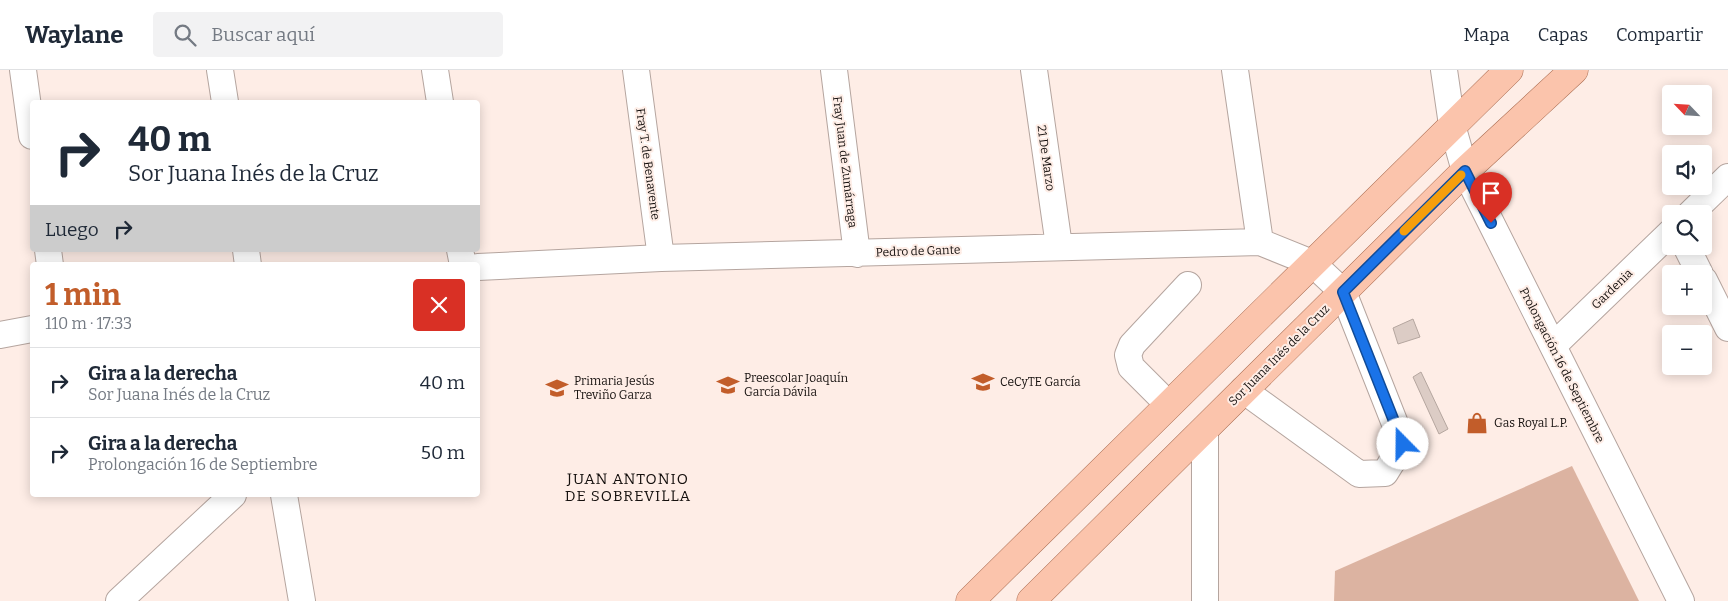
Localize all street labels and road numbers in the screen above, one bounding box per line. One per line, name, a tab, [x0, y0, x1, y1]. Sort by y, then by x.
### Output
street label: Fray Juan de Zumárraga	[830, 95, 860, 229]
street label: Fray T. de Benavente	[633, 107, 663, 221]
street label: 21 De Marzo	[1034, 124, 1058, 192]
street label: Pedro de Gante	[875, 243, 961, 259]
street label: Gardenia	[1589, 266, 1636, 312]
street label: Prolongación 16 de Septiembre	[1517, 285, 1607, 445]
street label: Sor Juana Inés de la Cruz	[1226, 302, 1332, 408]

